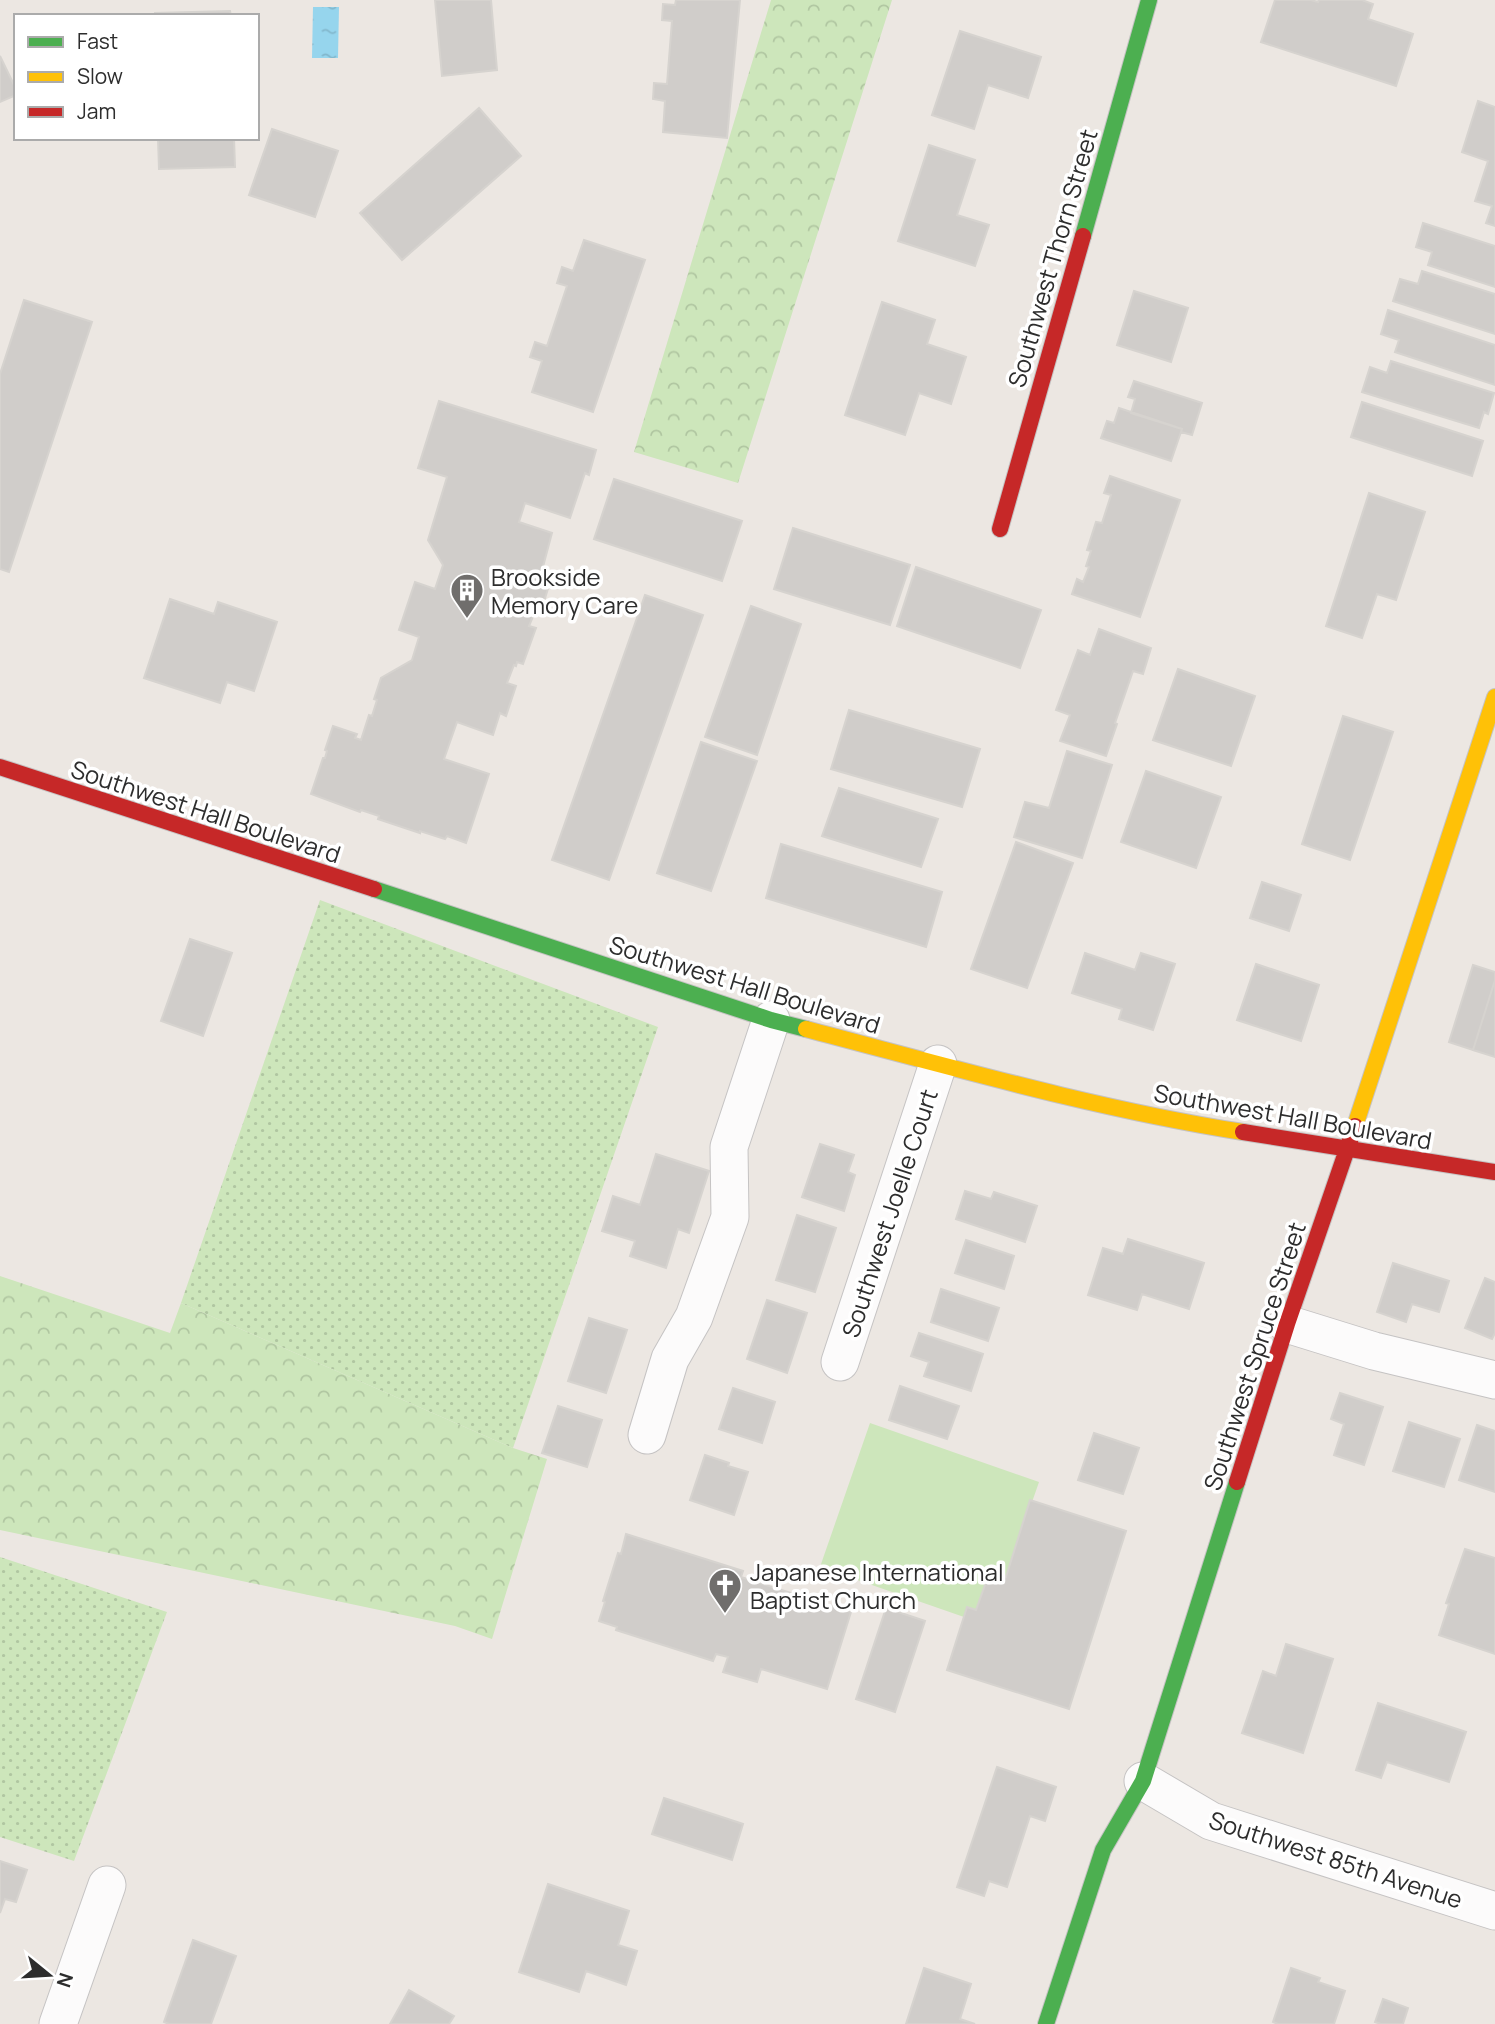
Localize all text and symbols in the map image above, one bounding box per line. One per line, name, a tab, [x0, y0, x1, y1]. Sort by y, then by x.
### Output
legend	[14, 14, 259, 140]
text: Fast	[77, 27, 118, 55]
text: Slow	[77, 62, 123, 90]
text: Jam	[77, 97, 116, 125]
street label: Southwest Thorn Street	[999, 125, 1105, 391]
place label: Brookside Memory Care	[491, 560, 638, 621]
building icon: Brookside Memory Care	[448, 571, 486, 620]
street label: Southwest Hall Boulevard	[67, 752, 345, 870]
street label: Southwest Hall Boulevard	[606, 927, 884, 1041]
street label: Southwest Hall Boulevard	[1151, 1075, 1435, 1157]
street label: Southwest Joelle Court	[833, 1085, 945, 1341]
street label: Southwest Spruce Street	[1195, 1218, 1313, 1494]
place label: Japanese International Baptist Church	[750, 1555, 1004, 1616]
church icon: Japanese International Baptist Church	[706, 1566, 744, 1615]
street label: Southwest 85th Avenue	[1205, 1802, 1467, 1916]
north arrow	[14, 1940, 84, 2010]
text: N	[51, 1970, 80, 1991]

